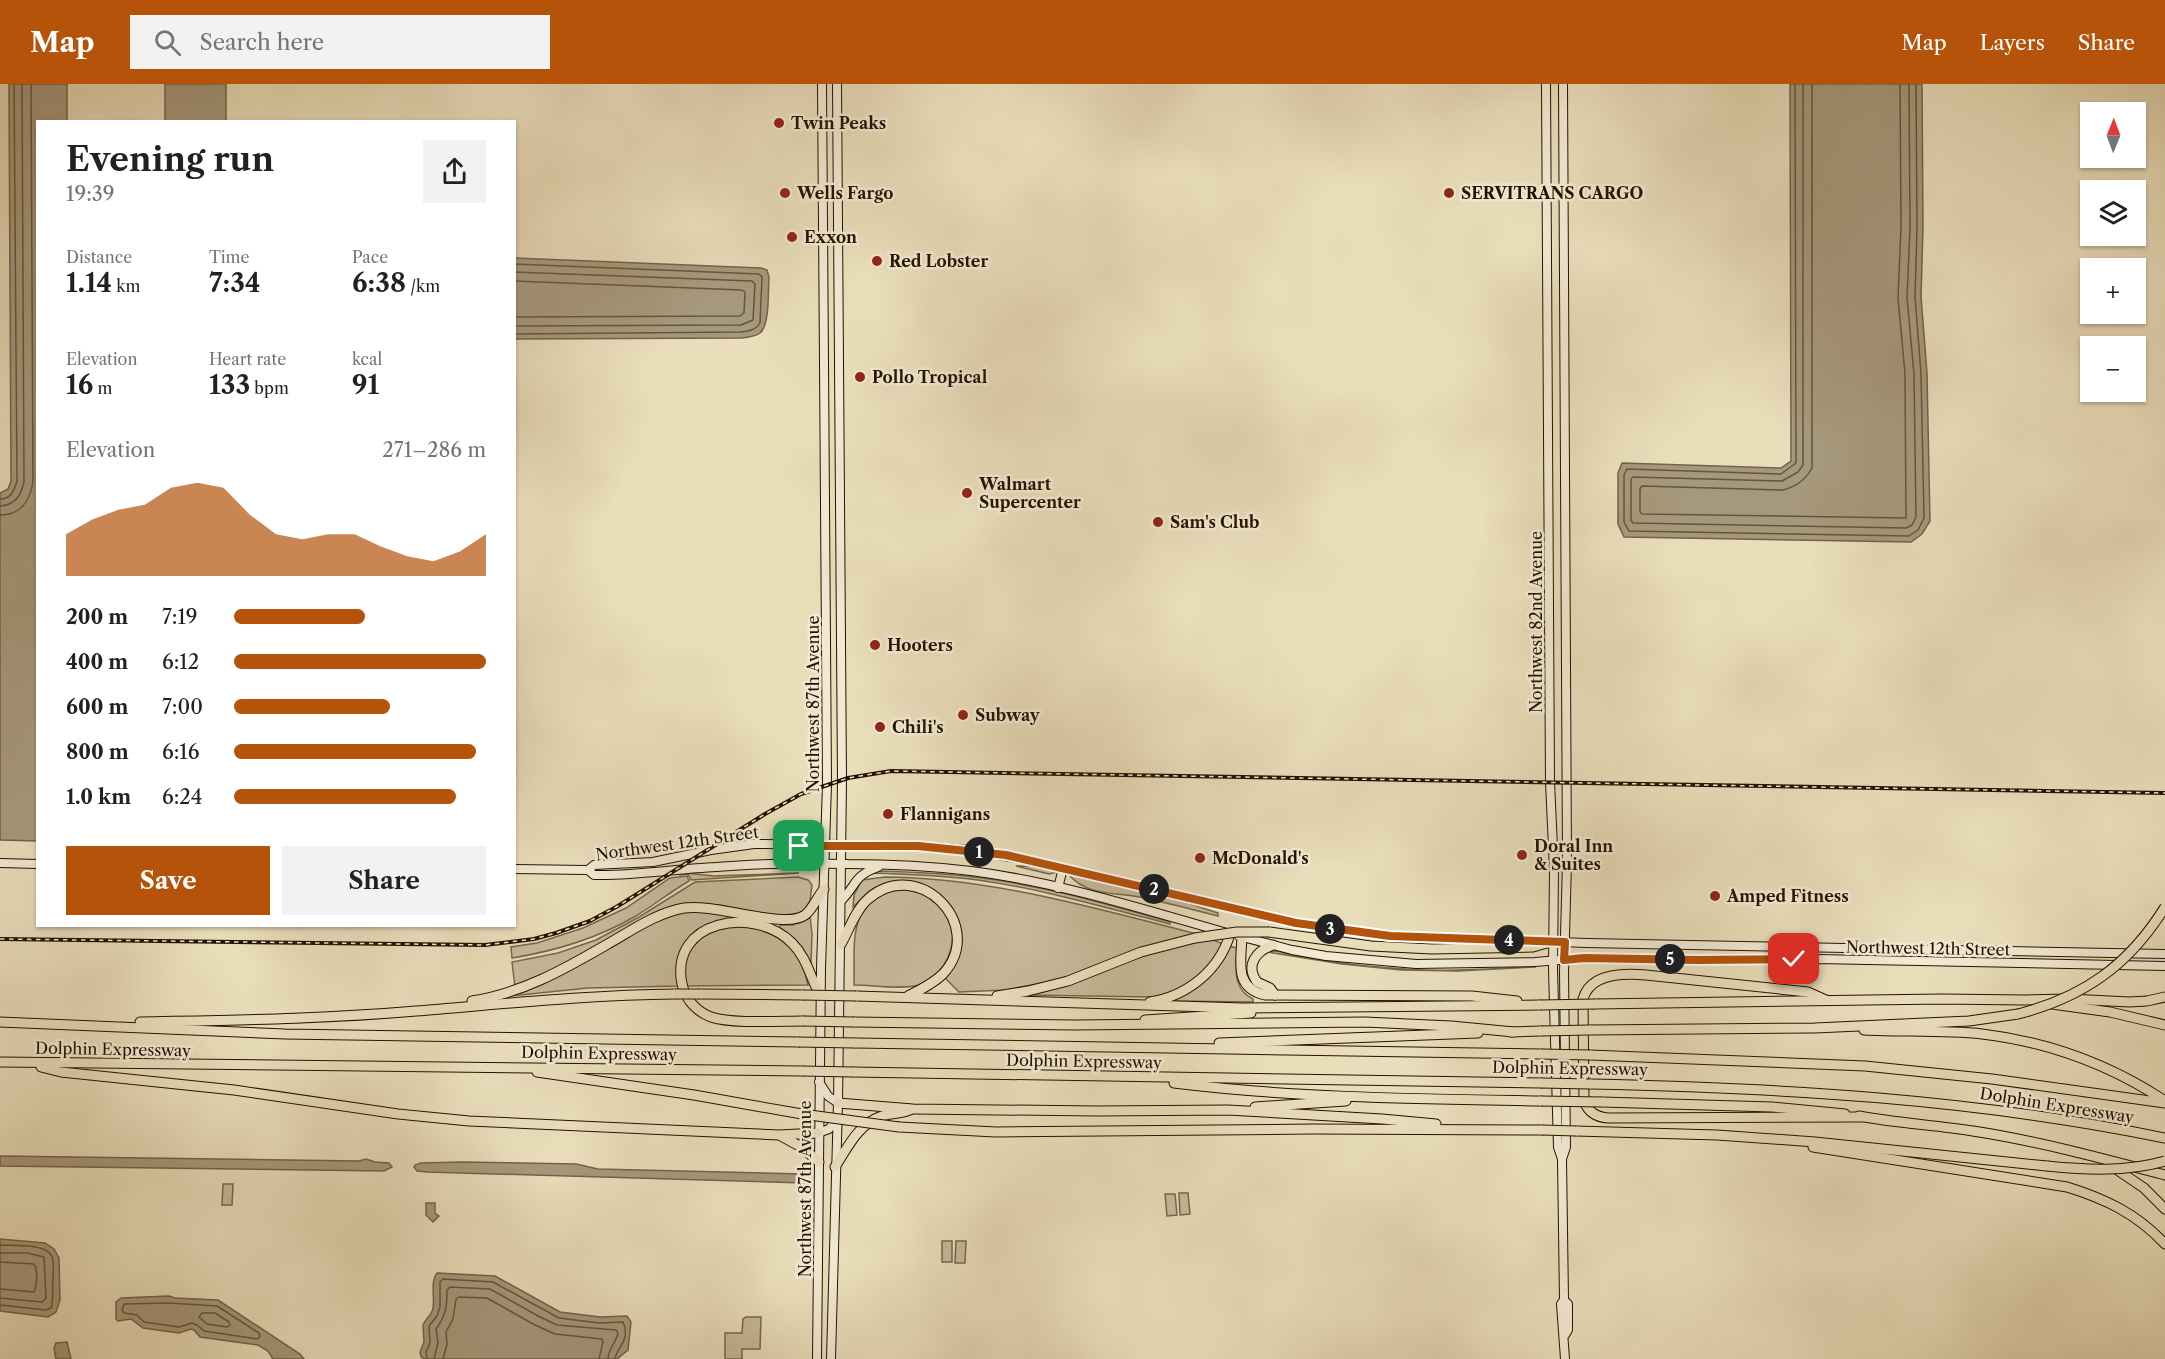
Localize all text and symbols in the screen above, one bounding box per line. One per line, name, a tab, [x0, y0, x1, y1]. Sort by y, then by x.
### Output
search box	[130, 15, 550, 69]
text: Map	[30, 25, 94, 59]
icon: search	[151, 26, 184, 59]
text: Search here	[199, 29, 324, 56]
text: Map	[1902, 30, 1947, 55]
text: Layers	[1980, 30, 2045, 55]
text: Share	[2078, 30, 2135, 55]
north arrow	[2080, 102, 2146, 168]
map controls	[2080, 102, 2146, 402]
place label: Twin Peaks	[791, 113, 886, 133]
marker: Twin Peaks	[772, 116, 786, 130]
text: Evening run	[66, 139, 274, 180]
button: share	[423, 140, 486, 203]
button: layers	[2080, 180, 2146, 246]
text: 19:39	[66, 182, 114, 206]
place label: Wells Fargo	[796, 183, 893, 203]
place label: SERVITRANS CARGO	[1461, 183, 1644, 203]
marker: Wells Fargo	[778, 186, 792, 200]
marker: SERVITRANS CARGO	[1442, 186, 1456, 200]
place label: Exxon	[804, 227, 857, 247]
marker: Exxon	[785, 230, 799, 244]
text: Distance	[66, 247, 132, 267]
text: Time	[209, 247, 249, 267]
text: Pace	[352, 247, 388, 267]
place label: Red Lobster	[889, 251, 988, 271]
marker: Red Lobster	[870, 254, 884, 268]
button: +	[2080, 258, 2146, 324]
text: 1.14	[66, 267, 112, 299]
text: 7:34	[209, 267, 260, 299]
text: 6:38	[352, 267, 406, 299]
text: km	[112, 276, 140, 296]
text: /km	[406, 276, 440, 296]
button: −	[2080, 336, 2146, 402]
text: Elevation	[66, 349, 137, 369]
text: Heart rate	[209, 349, 286, 369]
text: kcal	[352, 349, 382, 369]
place label: Pollo Tropical	[872, 367, 988, 387]
text: 16	[66, 369, 93, 401]
text: 133	[209, 369, 250, 401]
text: 91	[352, 369, 379, 401]
marker: Pollo Tropical	[853, 370, 867, 384]
text: m	[93, 378, 112, 398]
text: bpm	[250, 378, 289, 398]
text: Elevation	[66, 438, 155, 462]
text: 271–286 m	[382, 438, 486, 462]
place label: Walmart Supercenter	[978, 474, 1081, 512]
marker: Walmart Supercenter	[960, 486, 974, 500]
place label: Sam's Club	[1170, 512, 1259, 532]
marker: Sam's Club	[1151, 515, 1165, 529]
street label: Northwest 82nd Avenue	[1526, 531, 1546, 713]
text: 200 m	[66, 605, 128, 629]
text: 7:19	[162, 605, 198, 629]
street label: Northwest 87th Avenue	[803, 616, 823, 792]
place label: Hooters	[887, 635, 953, 655]
marker: Hooters	[868, 638, 882, 652]
text: 400 m	[66, 650, 128, 674]
text: 6:12	[162, 650, 199, 674]
text: 600 m	[66, 695, 128, 719]
text: 7:00	[162, 695, 203, 719]
place label: Subway	[975, 705, 1041, 725]
marker: Subway	[956, 708, 970, 722]
place label: Chili's	[892, 717, 944, 737]
marker: Chili's	[873, 720, 887, 734]
text: 800 m	[66, 740, 129, 764]
text: 6:16	[162, 740, 199, 764]
text: 1.0 km	[66, 785, 131, 809]
text: 6:24	[162, 785, 202, 809]
place label: Flannigans	[900, 804, 990, 824]
marker: Flannigans	[881, 807, 895, 821]
pin	[773, 820, 824, 871]
street label: Northwest 12th Street	[594, 822, 760, 864]
icon: arrive	[782, 829, 815, 862]
place label: Doral Inn & Suites	[1534, 836, 1613, 874]
pin: 1	[964, 837, 994, 867]
text: 1	[975, 842, 983, 862]
button: Save	[66, 846, 270, 915]
button: Share	[282, 846, 486, 915]
place label: McDonald's	[1212, 848, 1309, 868]
marker: Doral Inn & Suites	[1515, 848, 1529, 862]
marker: McDonald's	[1193, 851, 1207, 865]
pin: 2	[1139, 874, 1169, 904]
text: 2	[1149, 879, 1159, 899]
place label: Amped Fitness	[1726, 886, 1849, 906]
marker: Amped Fitness	[1708, 889, 1722, 903]
pin: 3	[1315, 914, 1345, 944]
text: 3	[1325, 919, 1335, 939]
pin: 4	[1494, 925, 1524, 955]
text: 4	[1504, 930, 1514, 950]
pin	[1768, 933, 1819, 984]
street label: Northwest 12th Street	[1846, 937, 2011, 959]
icon: check	[1777, 942, 1810, 975]
pin: 5	[1655, 944, 1685, 974]
text: 5	[1666, 949, 1674, 969]
street label: Dolphin Expressway	[35, 1038, 192, 1060]
street label: Dolphin Expressway	[521, 1042, 678, 1064]
street label: Dolphin Expressway	[1006, 1050, 1163, 1072]
street label: Dolphin Expressway	[1492, 1057, 1649, 1079]
street label: Dolphin Expressway	[1978, 1083, 2137, 1127]
street label: Northwest 87th Avenue	[795, 1101, 815, 1277]

